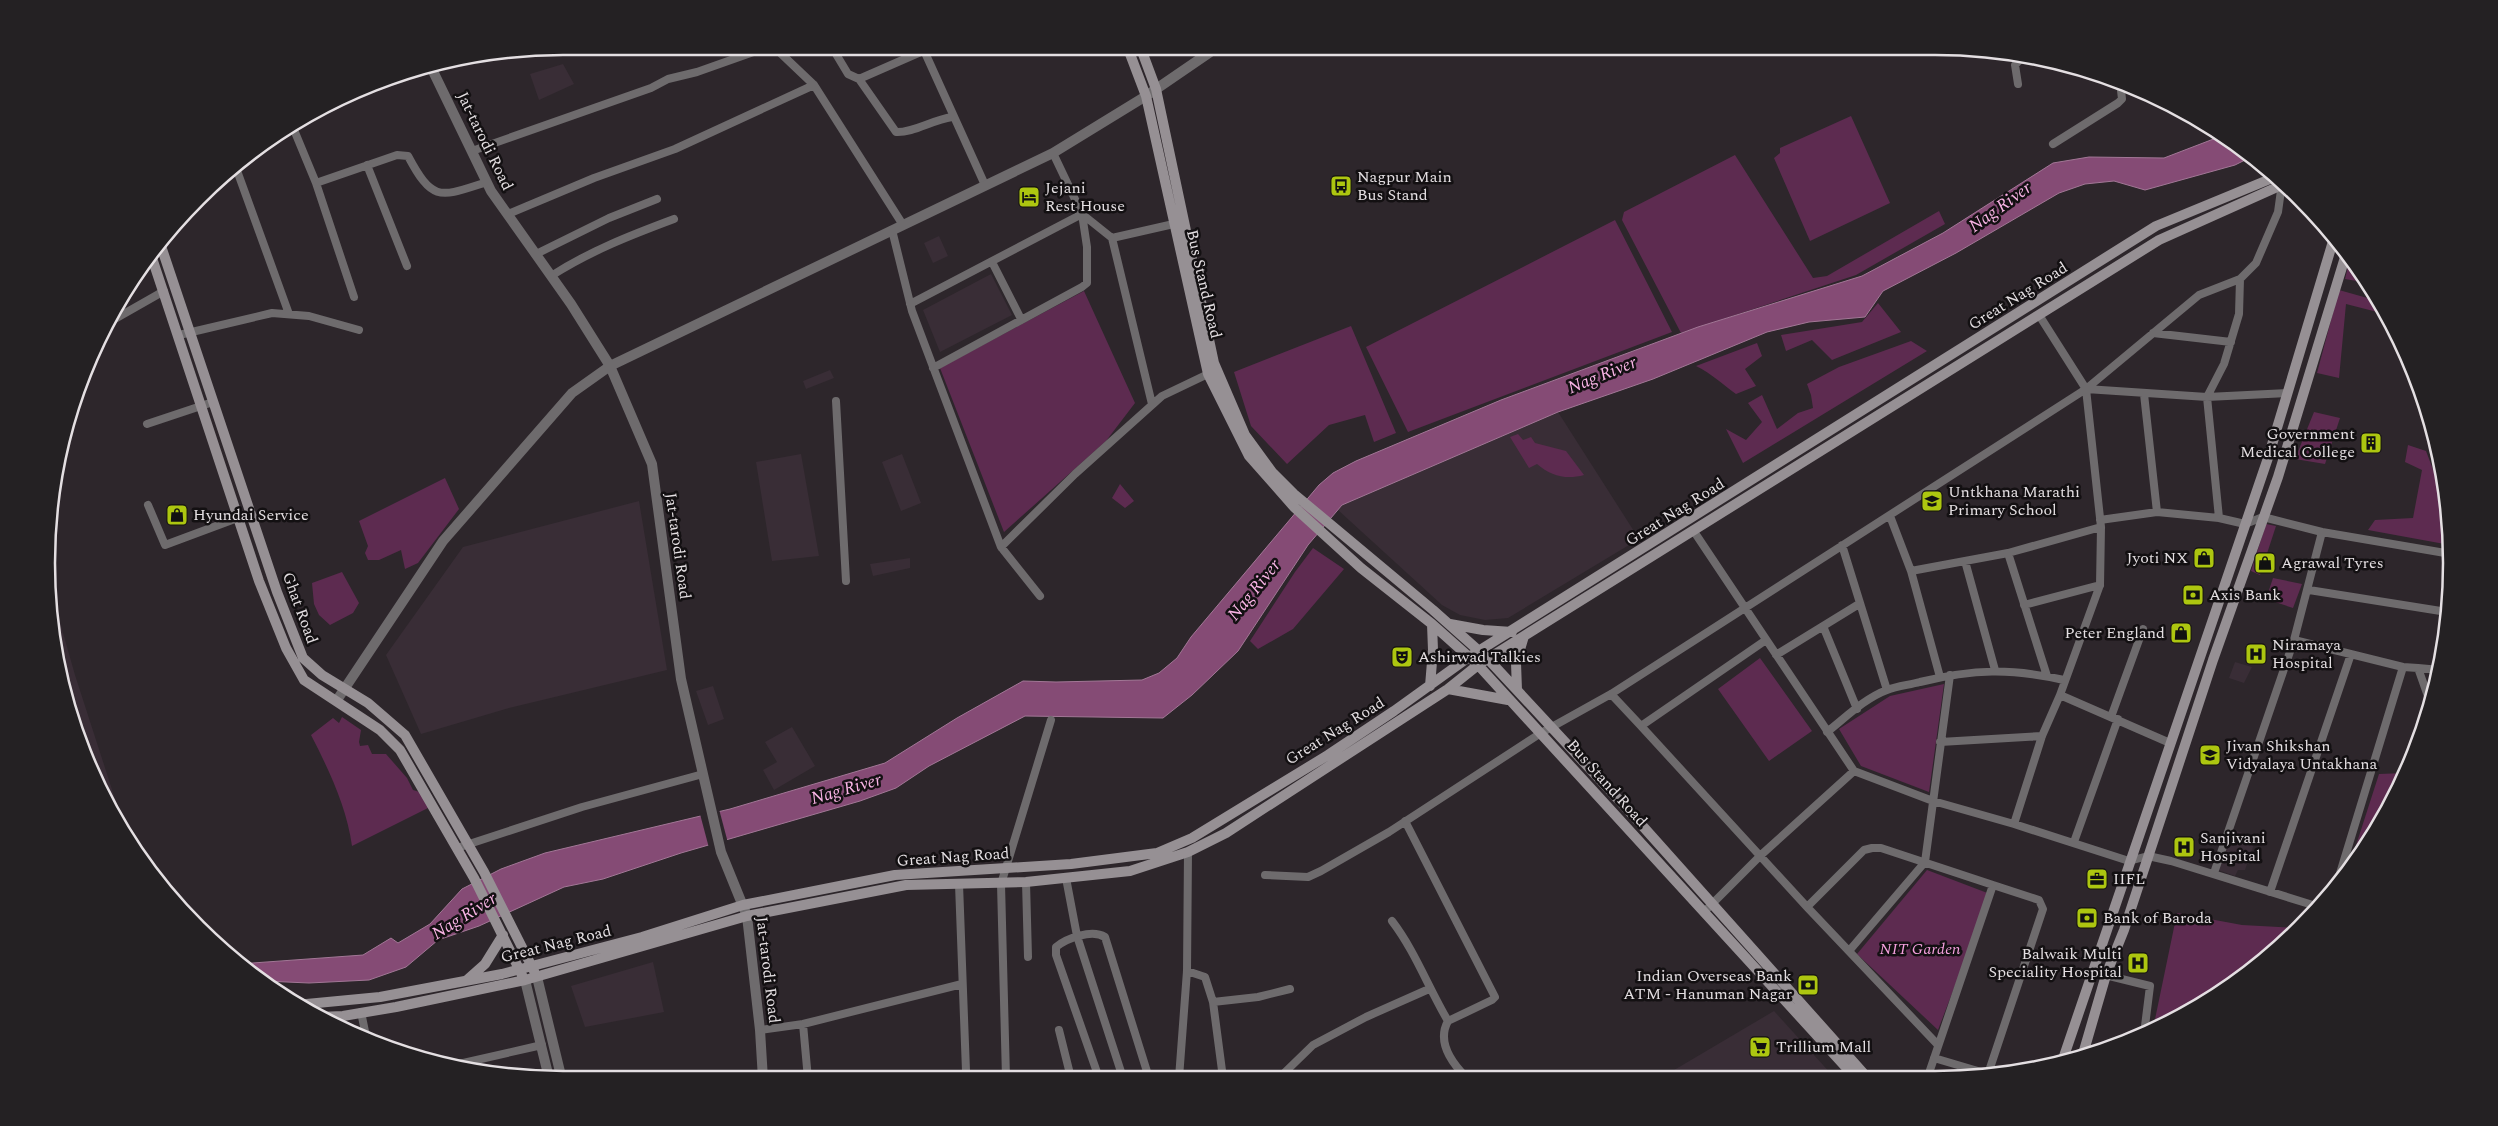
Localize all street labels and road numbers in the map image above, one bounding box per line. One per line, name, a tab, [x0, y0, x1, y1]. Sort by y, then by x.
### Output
street label: Jat-tarodi Road	[451, 87, 519, 195]
street label: Bus Stand Road	[1180, 227, 1228, 341]
street label: Great Nag Road	[1964, 256, 2072, 336]
street label: Great Nag Road	[1621, 472, 1729, 552]
street label: Jat-tarodi Road	[659, 491, 697, 601]
street label: Ghat Road	[276, 569, 324, 647]
street label: Great Nag Road	[1281, 691, 1389, 771]
street label: Bus Stand Road	[1561, 734, 1653, 832]
street label: Great Nag Road	[896, 841, 1010, 873]
street label: Jat-tarodi Road	[750, 915, 786, 1025]
street label: Great Nag Road	[498, 919, 614, 969]

